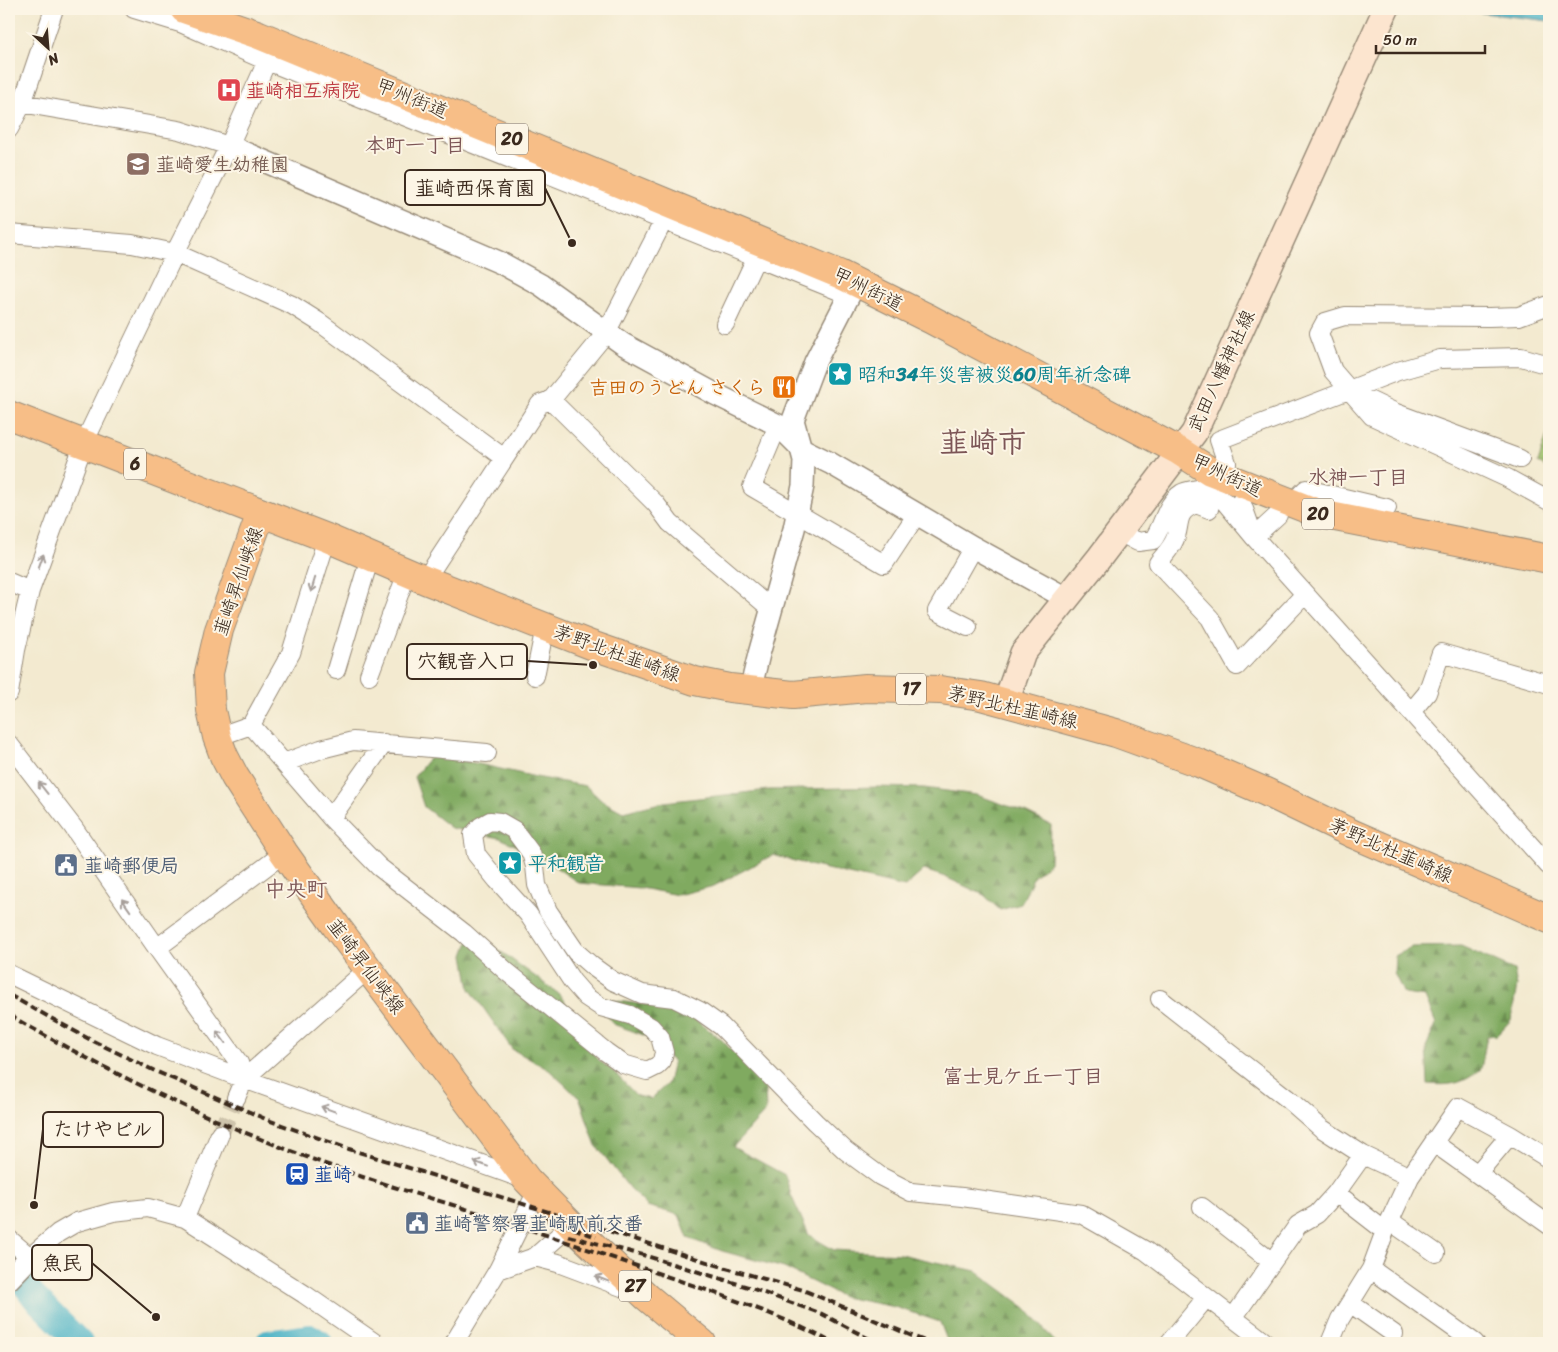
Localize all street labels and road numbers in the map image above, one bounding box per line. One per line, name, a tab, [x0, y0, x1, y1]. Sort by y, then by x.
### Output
street label: 甲州街道	[371, 68, 453, 128]
road number: 20	[496, 124, 528, 154]
street label: 甲州街道	[827, 258, 909, 320]
street label: 武田八幡神社線	[1178, 304, 1264, 438]
street label: 甲州街道	[1186, 444, 1268, 506]
road number: 6	[124, 448, 146, 479]
road number: 20	[1302, 498, 1334, 530]
street label: 韮崎昇仙峡線	[204, 522, 272, 640]
street label: 茅野北杜韮崎線	[549, 615, 685, 691]
road number: 17	[896, 674, 926, 704]
street label: 茅野北杜韮崎線	[944, 676, 1082, 738]
street label: 茅野北杜韮崎線	[1324, 808, 1458, 892]
street label: 韮崎昇仙峡線	[319, 911, 413, 1021]
road number: 27	[619, 1270, 651, 1302]

